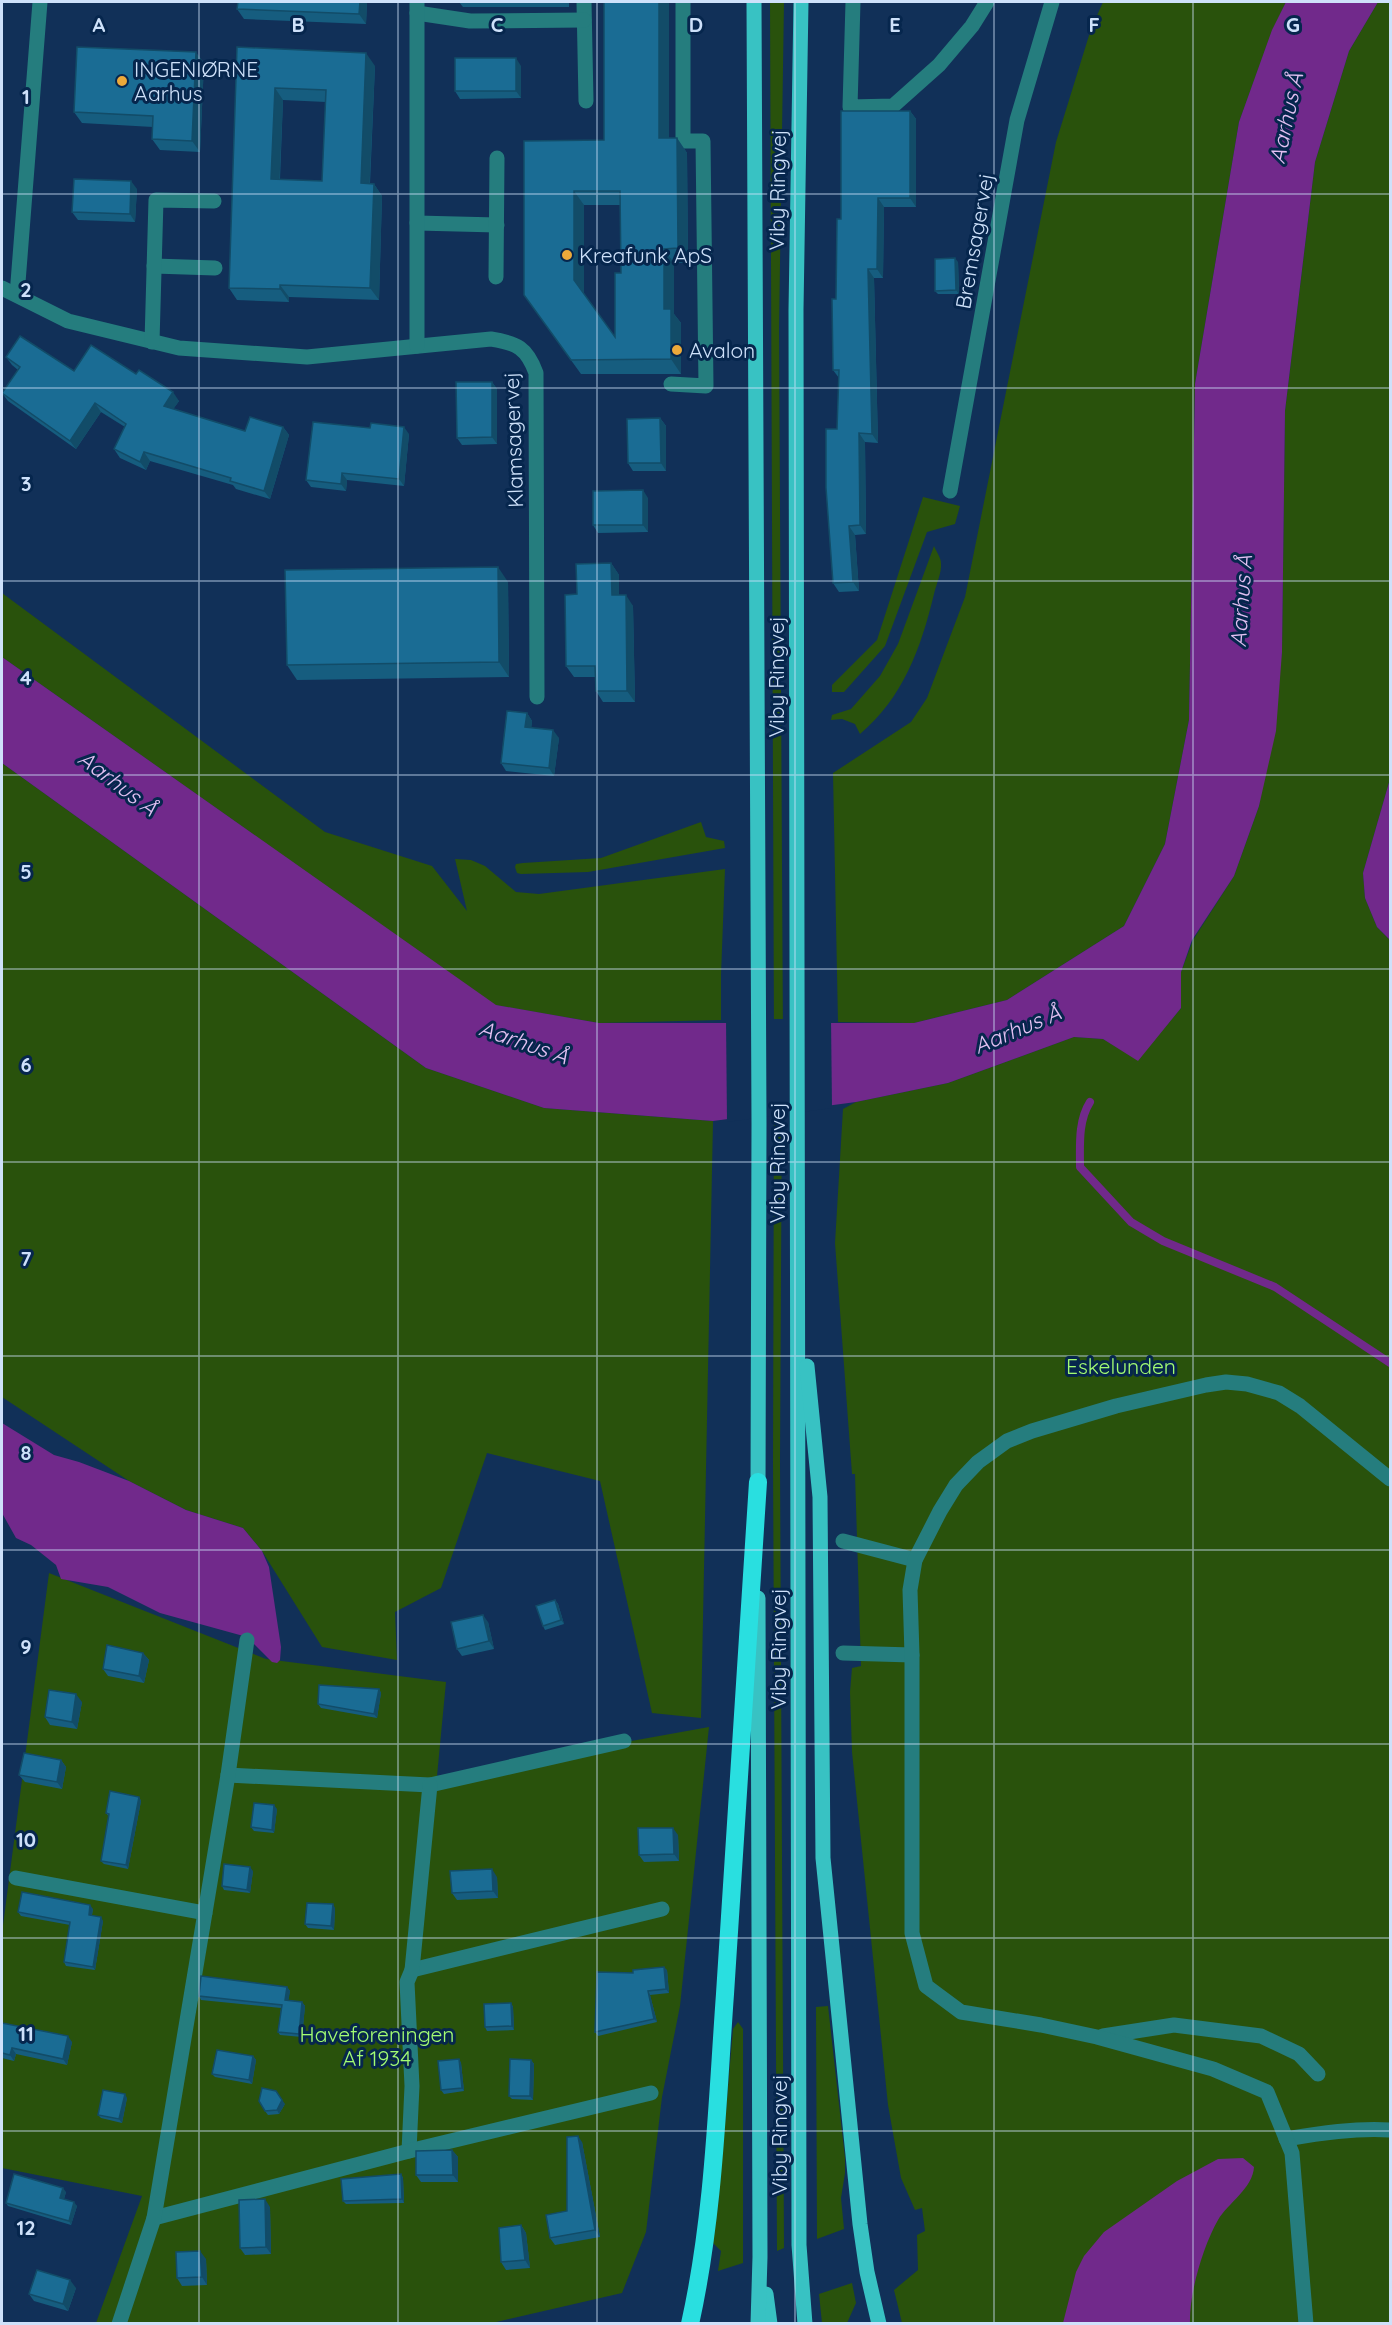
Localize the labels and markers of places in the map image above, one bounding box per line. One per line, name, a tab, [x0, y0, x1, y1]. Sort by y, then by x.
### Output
place label: INGENIØRNE Aarhus	[134, 56, 258, 106]
marker: INGENIØRNE Aarhus	[115, 74, 129, 88]
place label: Kreafunk ApS	[579, 242, 712, 268]
marker: Kreafunk ApS	[560, 248, 574, 262]
place label: Avalon	[689, 337, 755, 363]
marker: Avalon	[670, 343, 684, 357]

